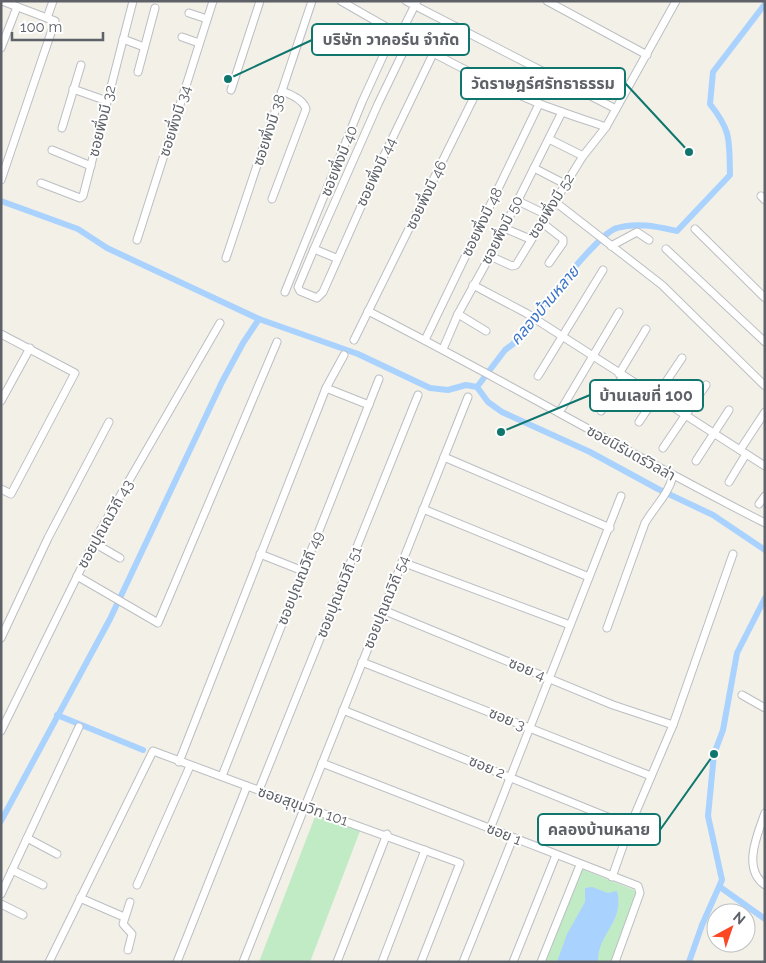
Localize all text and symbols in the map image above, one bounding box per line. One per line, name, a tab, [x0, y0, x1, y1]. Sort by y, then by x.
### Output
scale bar	[12, 10, 104, 42]
text: 100 m	[20, 18, 62, 36]
callout: บริษัท วาคอร์น จำกัด	[312, 24, 469, 55]
text: บริษัท วาคอร์น จำกัด	[323, 30, 459, 49]
callout: วัดราษฎร์ศรัทธาธรรม	[461, 68, 625, 99]
text: วัดราษฎร์ศรัทธาธรรม	[471, 74, 615, 93]
street label: ซอยพึ่งมี 32	[82, 83, 120, 159]
street label: ซอยพึ่งมี 34	[153, 83, 195, 159]
street label: ซอยพึ่งมี 38	[247, 91, 289, 168]
street label: ซอยพึ่งมี 40	[315, 122, 361, 199]
street label: ซอยพึ่งมี 44	[350, 134, 400, 209]
street label: ซอยพึ่งมี 46	[400, 157, 450, 232]
street label: ซอยพึ่งมี 52	[522, 169, 578, 242]
street label: ซอยพึ่งมี 48	[456, 184, 506, 259]
street label: ซอยพึ่งมี 50	[475, 192, 527, 267]
water label: คลองบ้านหลาย	[506, 261, 584, 349]
callout: บ้านเลขที่ 100	[590, 380, 703, 411]
text: บ้านเลขที่ 100	[599, 384, 693, 405]
street label: ซอยนิรันดร์วิลล่า	[583, 421, 679, 485]
street label: ซอยปุณณวิถี 43	[73, 476, 137, 572]
street label: ซอยปุณณวิถี 49	[273, 528, 327, 627]
street label: ซอยปุณณวิถี 51	[312, 543, 366, 640]
street label: ซอยปุณณวิถี 54	[359, 553, 413, 651]
street label: ซอย 4	[506, 654, 548, 684]
street label: ซอย 3	[486, 704, 528, 734]
street label: ซอย 2	[466, 752, 508, 782]
street label: ซอยสุขุมวิท 101	[256, 782, 351, 830]
callout: คลองบ้านหลาย	[538, 814, 660, 845]
street label: ซอย 1	[484, 819, 525, 849]
text: คลองบ้านหลาย	[548, 820, 650, 839]
north arrow	[706, 903, 756, 953]
text: N	[730, 908, 749, 928]

